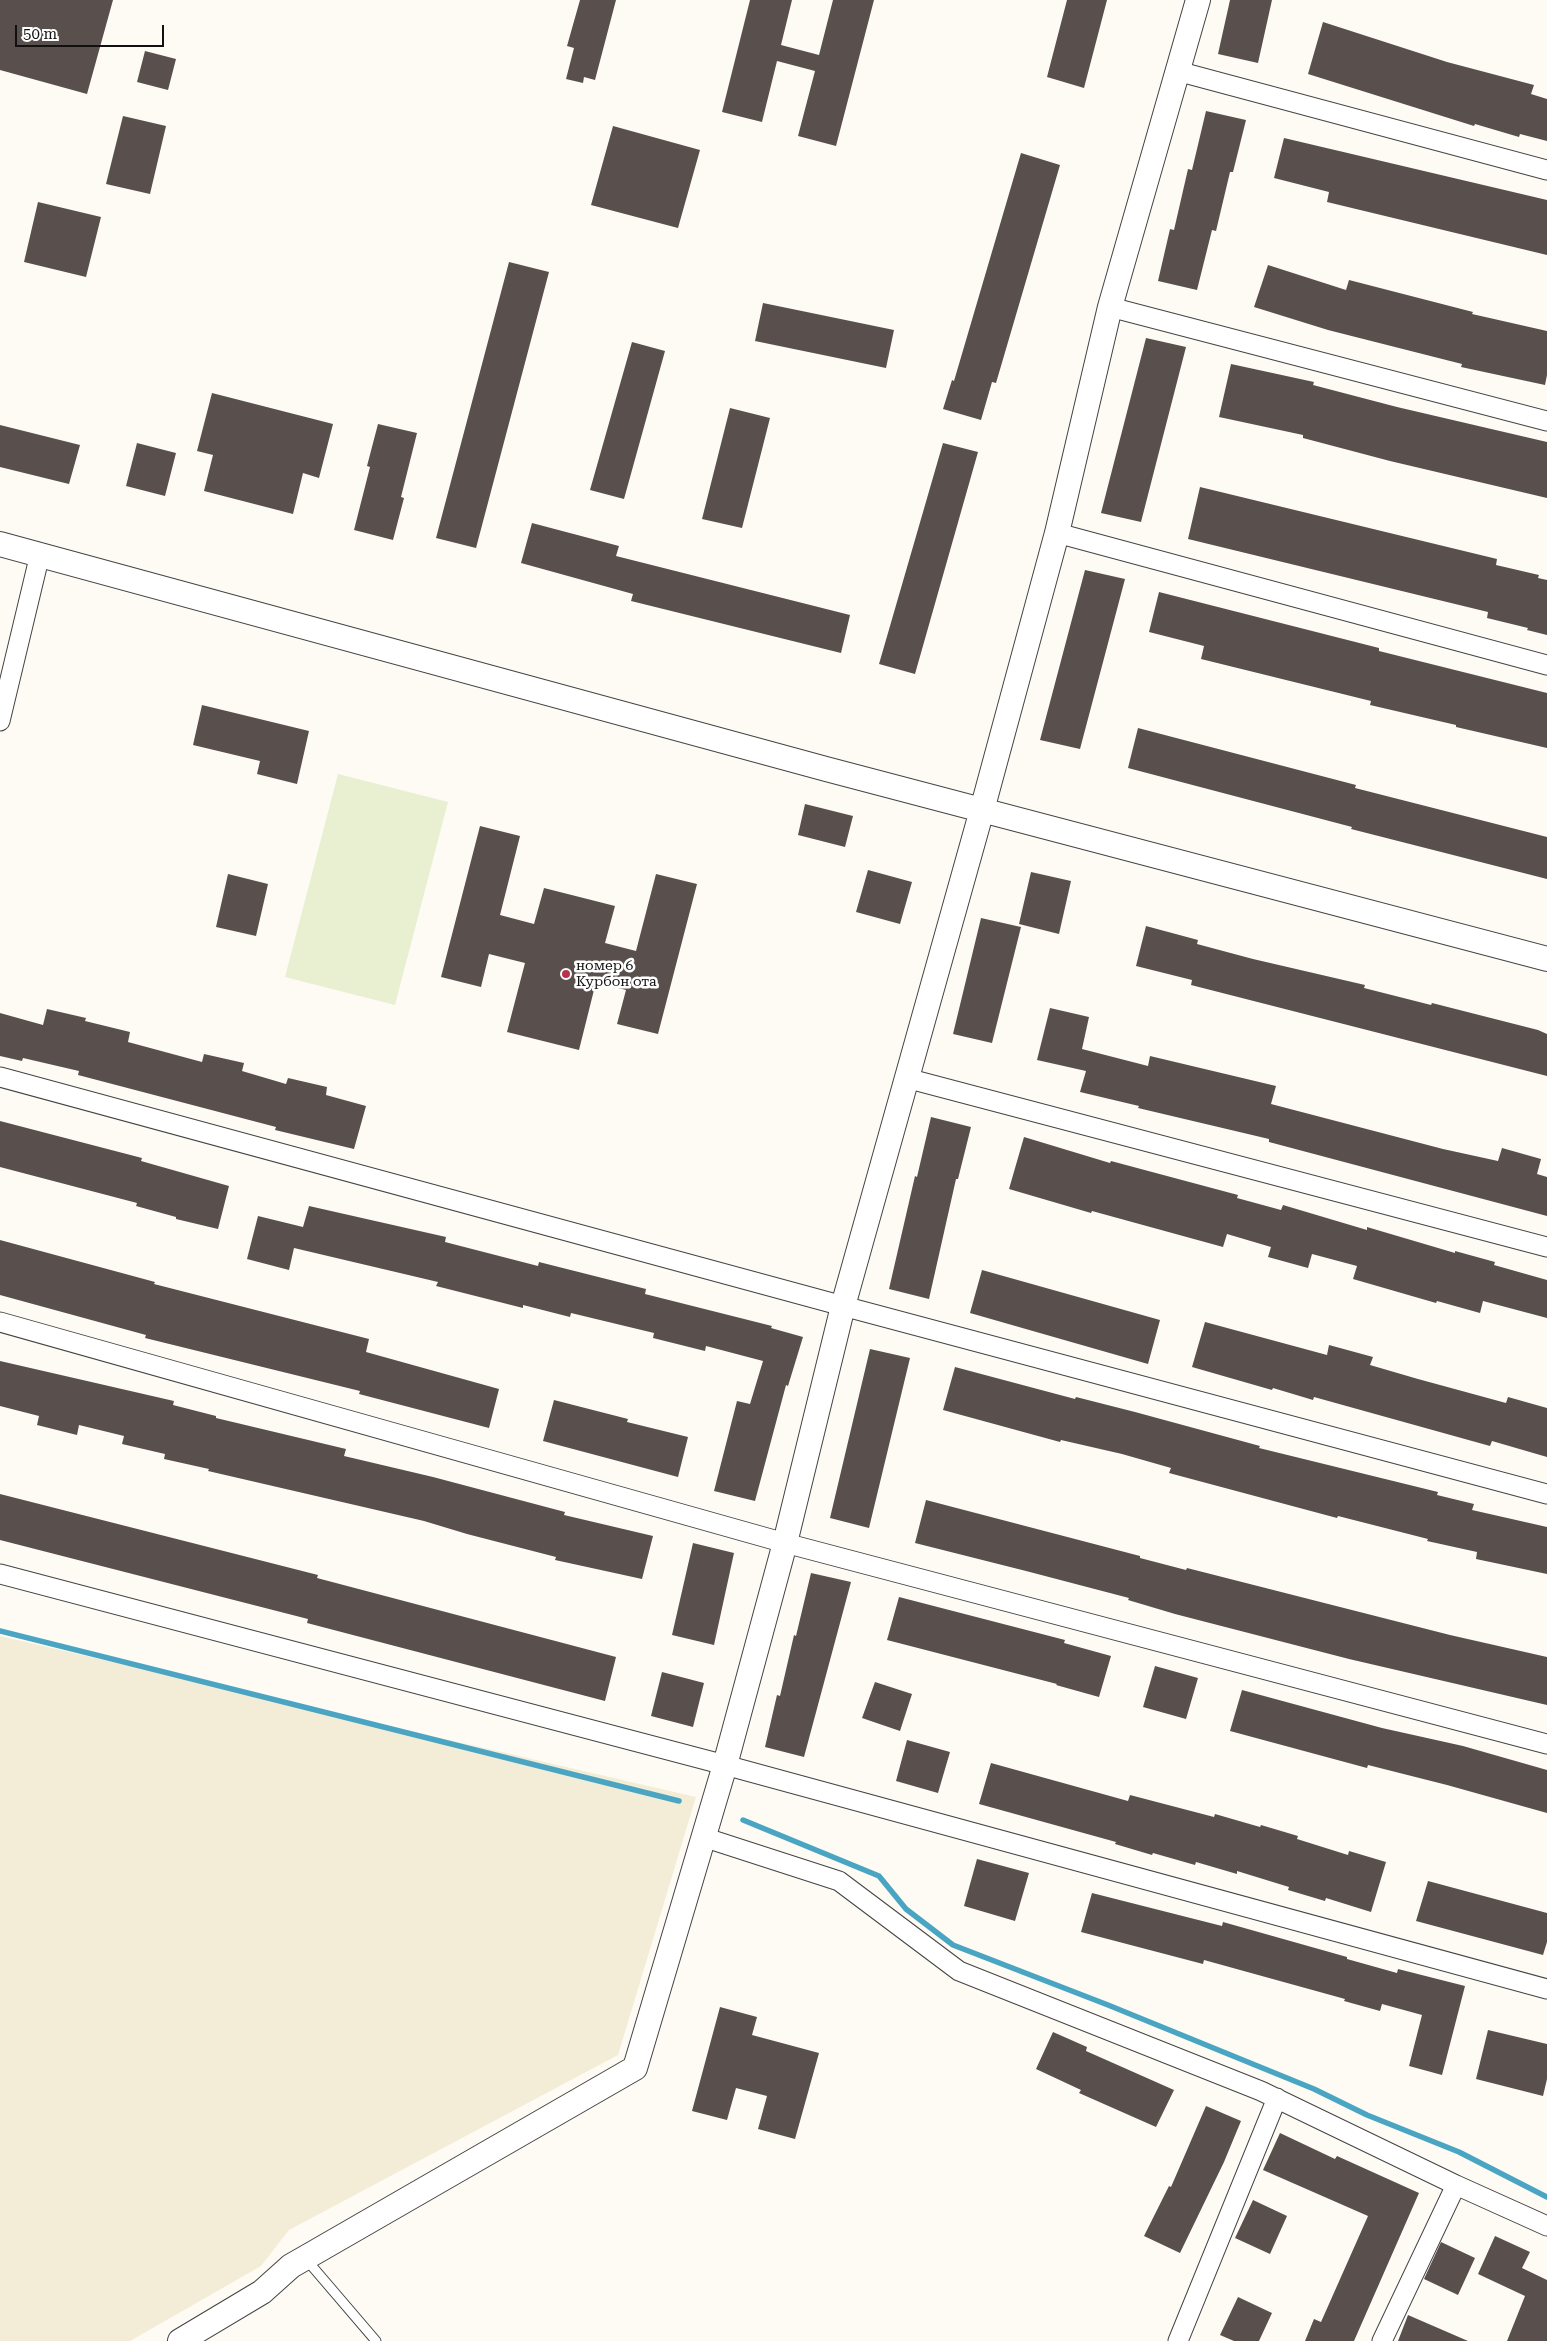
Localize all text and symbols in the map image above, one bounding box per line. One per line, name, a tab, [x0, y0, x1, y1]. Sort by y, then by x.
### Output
scale bar	[18, 15, 166, 47]
text: 50 m	[23, 25, 57, 43]
place label: номер 6 Курбон ота	[576, 958, 657, 990]
marker: номер 6 Курбон ота	[560, 968, 572, 980]

